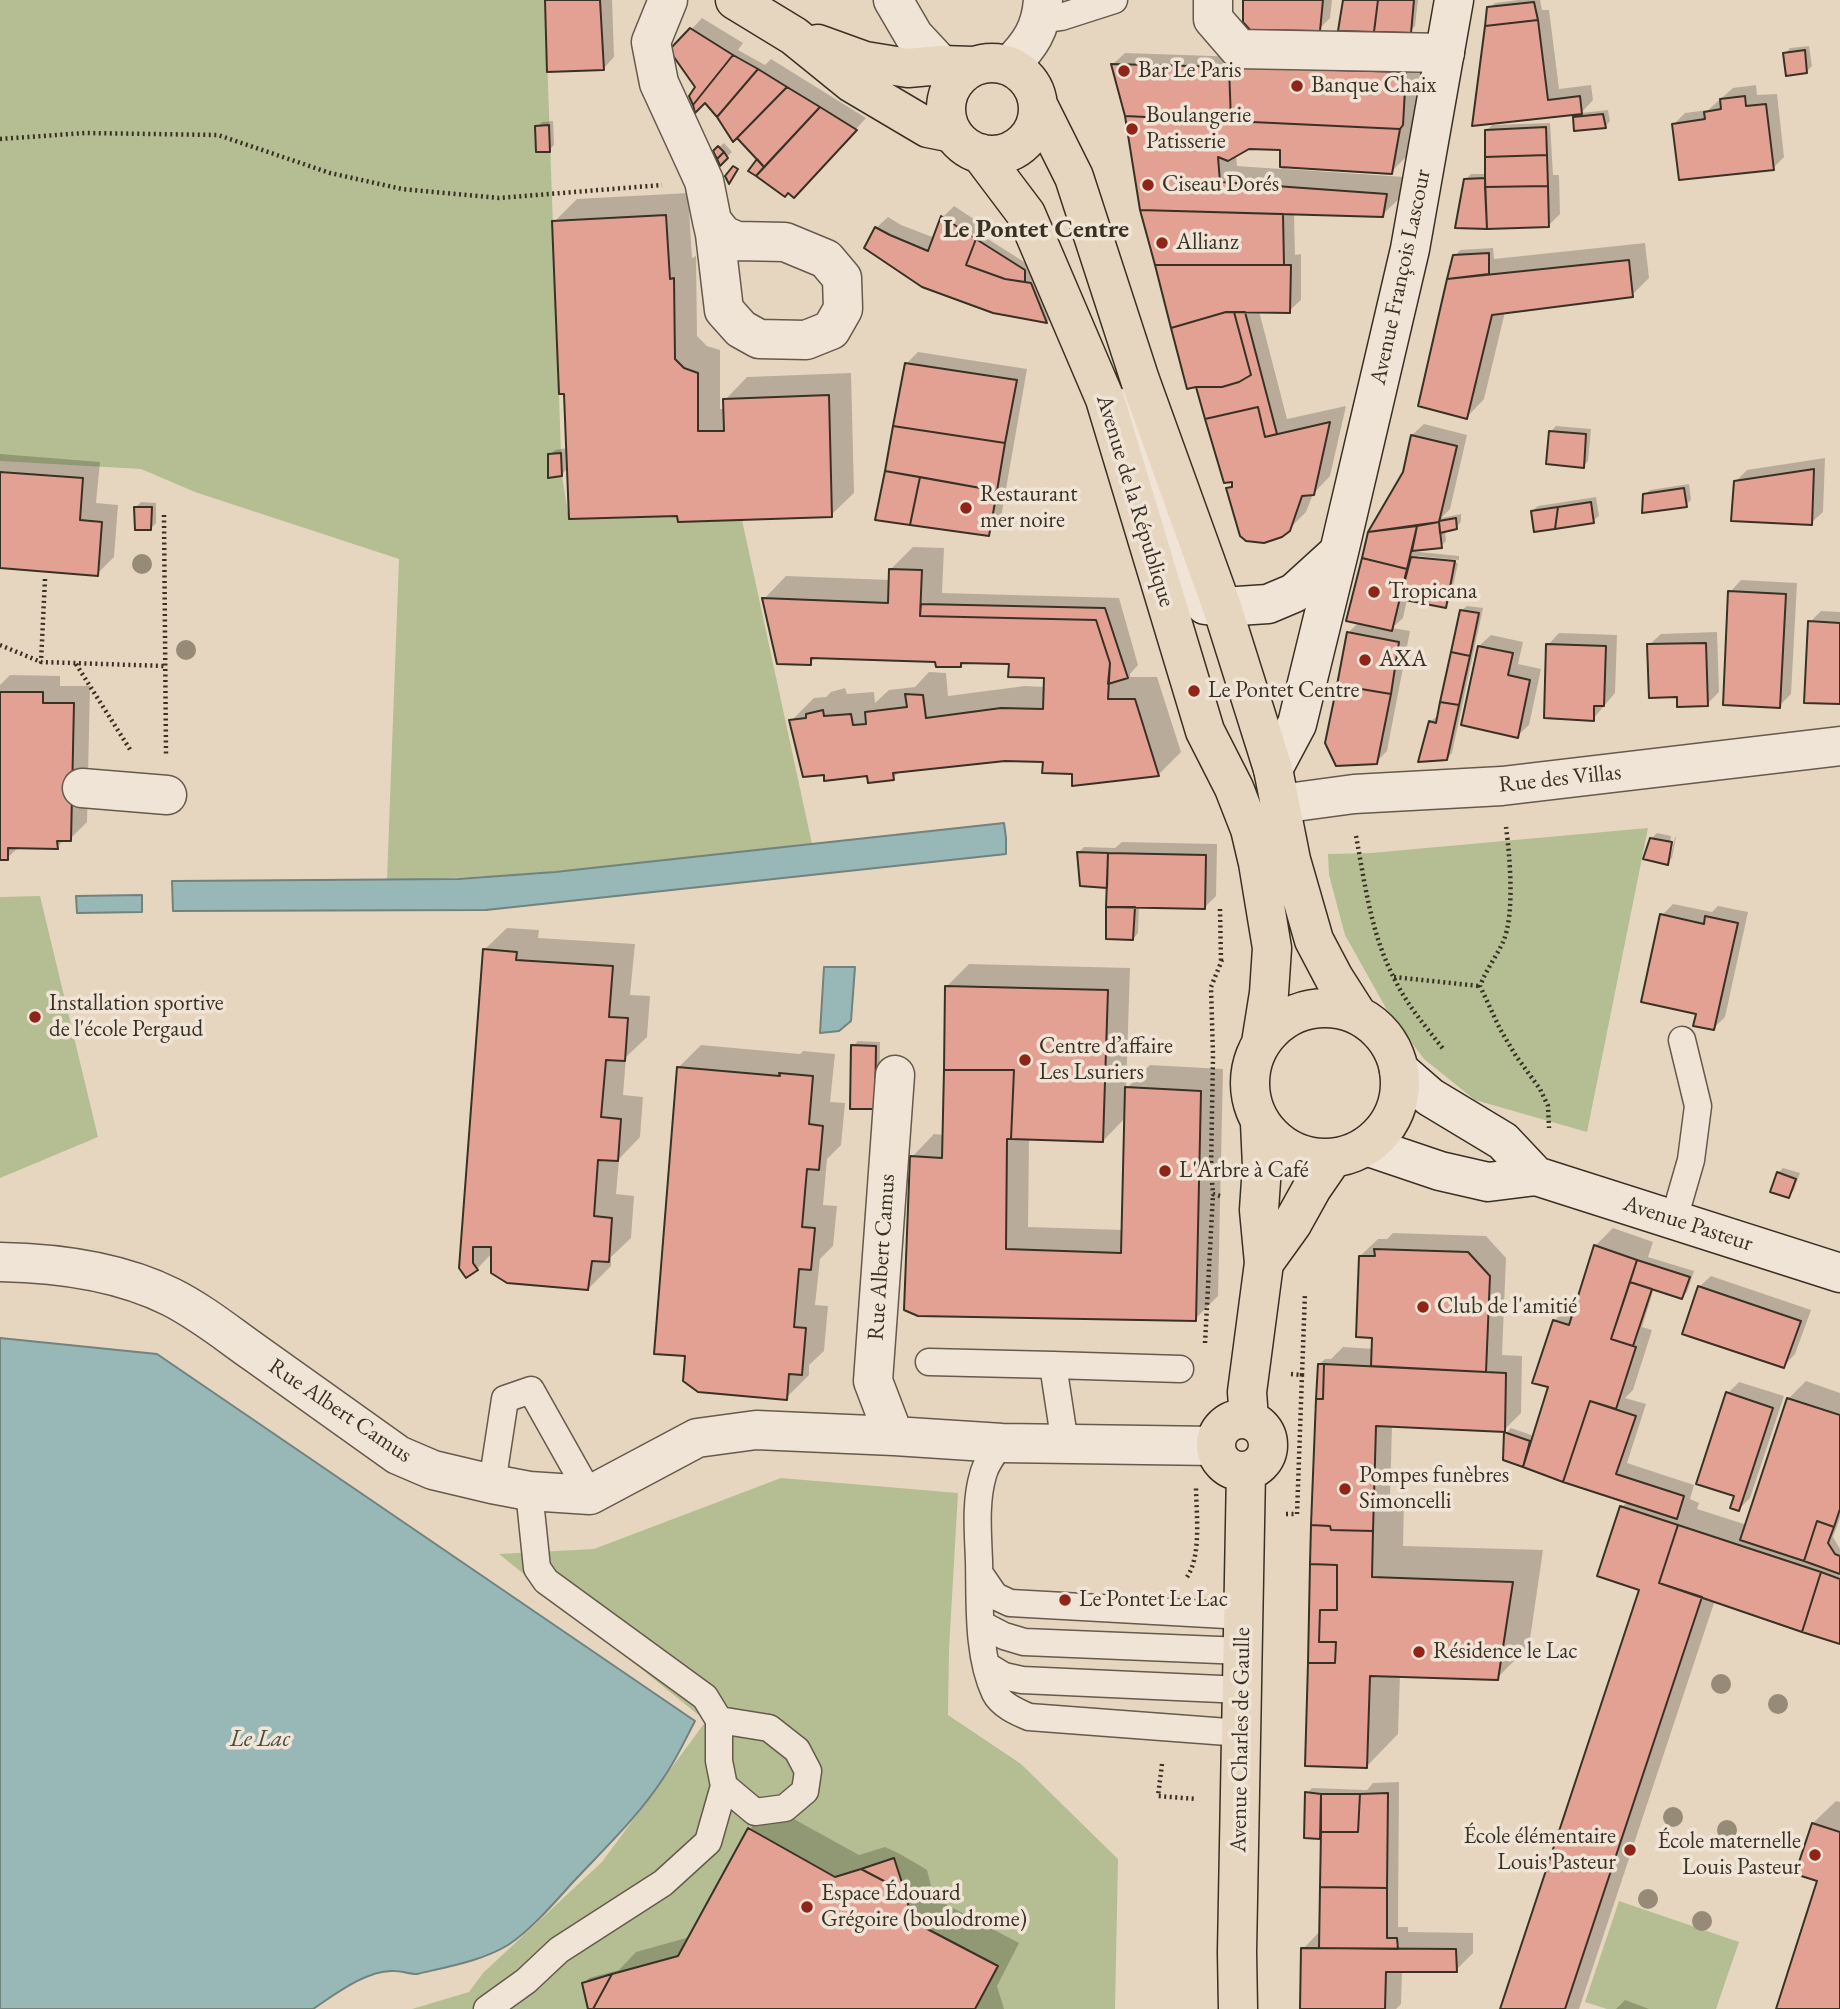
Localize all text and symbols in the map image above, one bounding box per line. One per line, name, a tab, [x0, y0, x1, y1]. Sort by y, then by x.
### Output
place label: Bar Le Paris	[1138, 57, 1241, 85]
marker: Bar Le Paris	[1116, 63, 1132, 79]
place label: Banque Chaix	[1311, 72, 1436, 100]
marker: Banque Chaix	[1289, 78, 1305, 94]
place label: Boulangerie Patisserie	[1146, 102, 1251, 156]
marker: Boulangerie Patisserie	[1124, 121, 1140, 137]
street label: Avenue François Lascour	[1365, 167, 1437, 387]
place label: Ciseau Dorés	[1162, 171, 1279, 199]
marker: Ciseau Dorés	[1140, 177, 1156, 193]
district label: Le Pontet Centre	[943, 214, 1129, 246]
place label: Allianz	[1176, 229, 1239, 257]
marker: Allianz	[1154, 235, 1170, 251]
street label: Avenue de la République	[1090, 392, 1180, 610]
place label: Restaurant mer noire	[980, 481, 1078, 535]
marker: Restaurant mer noire	[958, 500, 974, 516]
place label: Tropicana	[1388, 578, 1477, 606]
marker: Tropicana	[1366, 584, 1382, 600]
place label: AXA	[1379, 646, 1427, 674]
marker: AXA	[1357, 652, 1373, 668]
place label: Le Pontet Centre	[1208, 677, 1359, 705]
marker: Le Pontet Centre	[1186, 683, 1202, 699]
street label: Rue des Villas	[1497, 759, 1623, 799]
place label: Installation sportive de l'école Pergaud	[49, 990, 224, 1044]
marker: Installation sportive de l'école Pergaud	[27, 1009, 43, 1025]
place label: Centre d’affaire Les Lsuriers	[1039, 1033, 1173, 1087]
marker: Centre d’affaire Les Lsuriers	[1017, 1052, 1033, 1068]
place label: L'Arbre à Café	[1179, 1157, 1309, 1185]
marker: L'Arbre à Café	[1157, 1163, 1173, 1179]
street label: Rue Albert Camus	[862, 1173, 902, 1341]
street label: Avenue Pasteur	[1620, 1190, 1756, 1258]
place label: Club de l'amitié	[1437, 1293, 1577, 1321]
marker: Club de l'amitié	[1415, 1299, 1431, 1315]
street label: Rue Albert Camus	[263, 1353, 417, 1469]
place label: Pompes funèbres Simoncelli	[1359, 1462, 1509, 1516]
marker: Pompes funèbres Simoncelli	[1337, 1481, 1353, 1497]
place label: Le Pontet Le Lac	[1079, 1586, 1228, 1614]
marker: Le Pontet Le Lac	[1057, 1592, 1073, 1608]
street label: Avenue Charles de Gaulle	[1225, 1627, 1257, 1853]
place label: Résidence le Lac	[1433, 1638, 1578, 1666]
marker: Résidence le Lac	[1411, 1644, 1427, 1660]
water label: Le Lac	[230, 1725, 290, 1753]
place label: École élémentaire Louis Pasteur	[1463, 1823, 1616, 1877]
place label: École maternelle Louis Pasteur	[1658, 1828, 1801, 1882]
marker: École élémentaire Louis Pasteur	[1622, 1842, 1638, 1858]
marker: École maternelle Louis Pasteur	[1807, 1847, 1823, 1863]
place label: Espace Édouard Grégoire (boulodrome)	[821, 1880, 1027, 1934]
marker: Espace Édouard Grégoire (boulodrome)	[799, 1899, 815, 1915]

